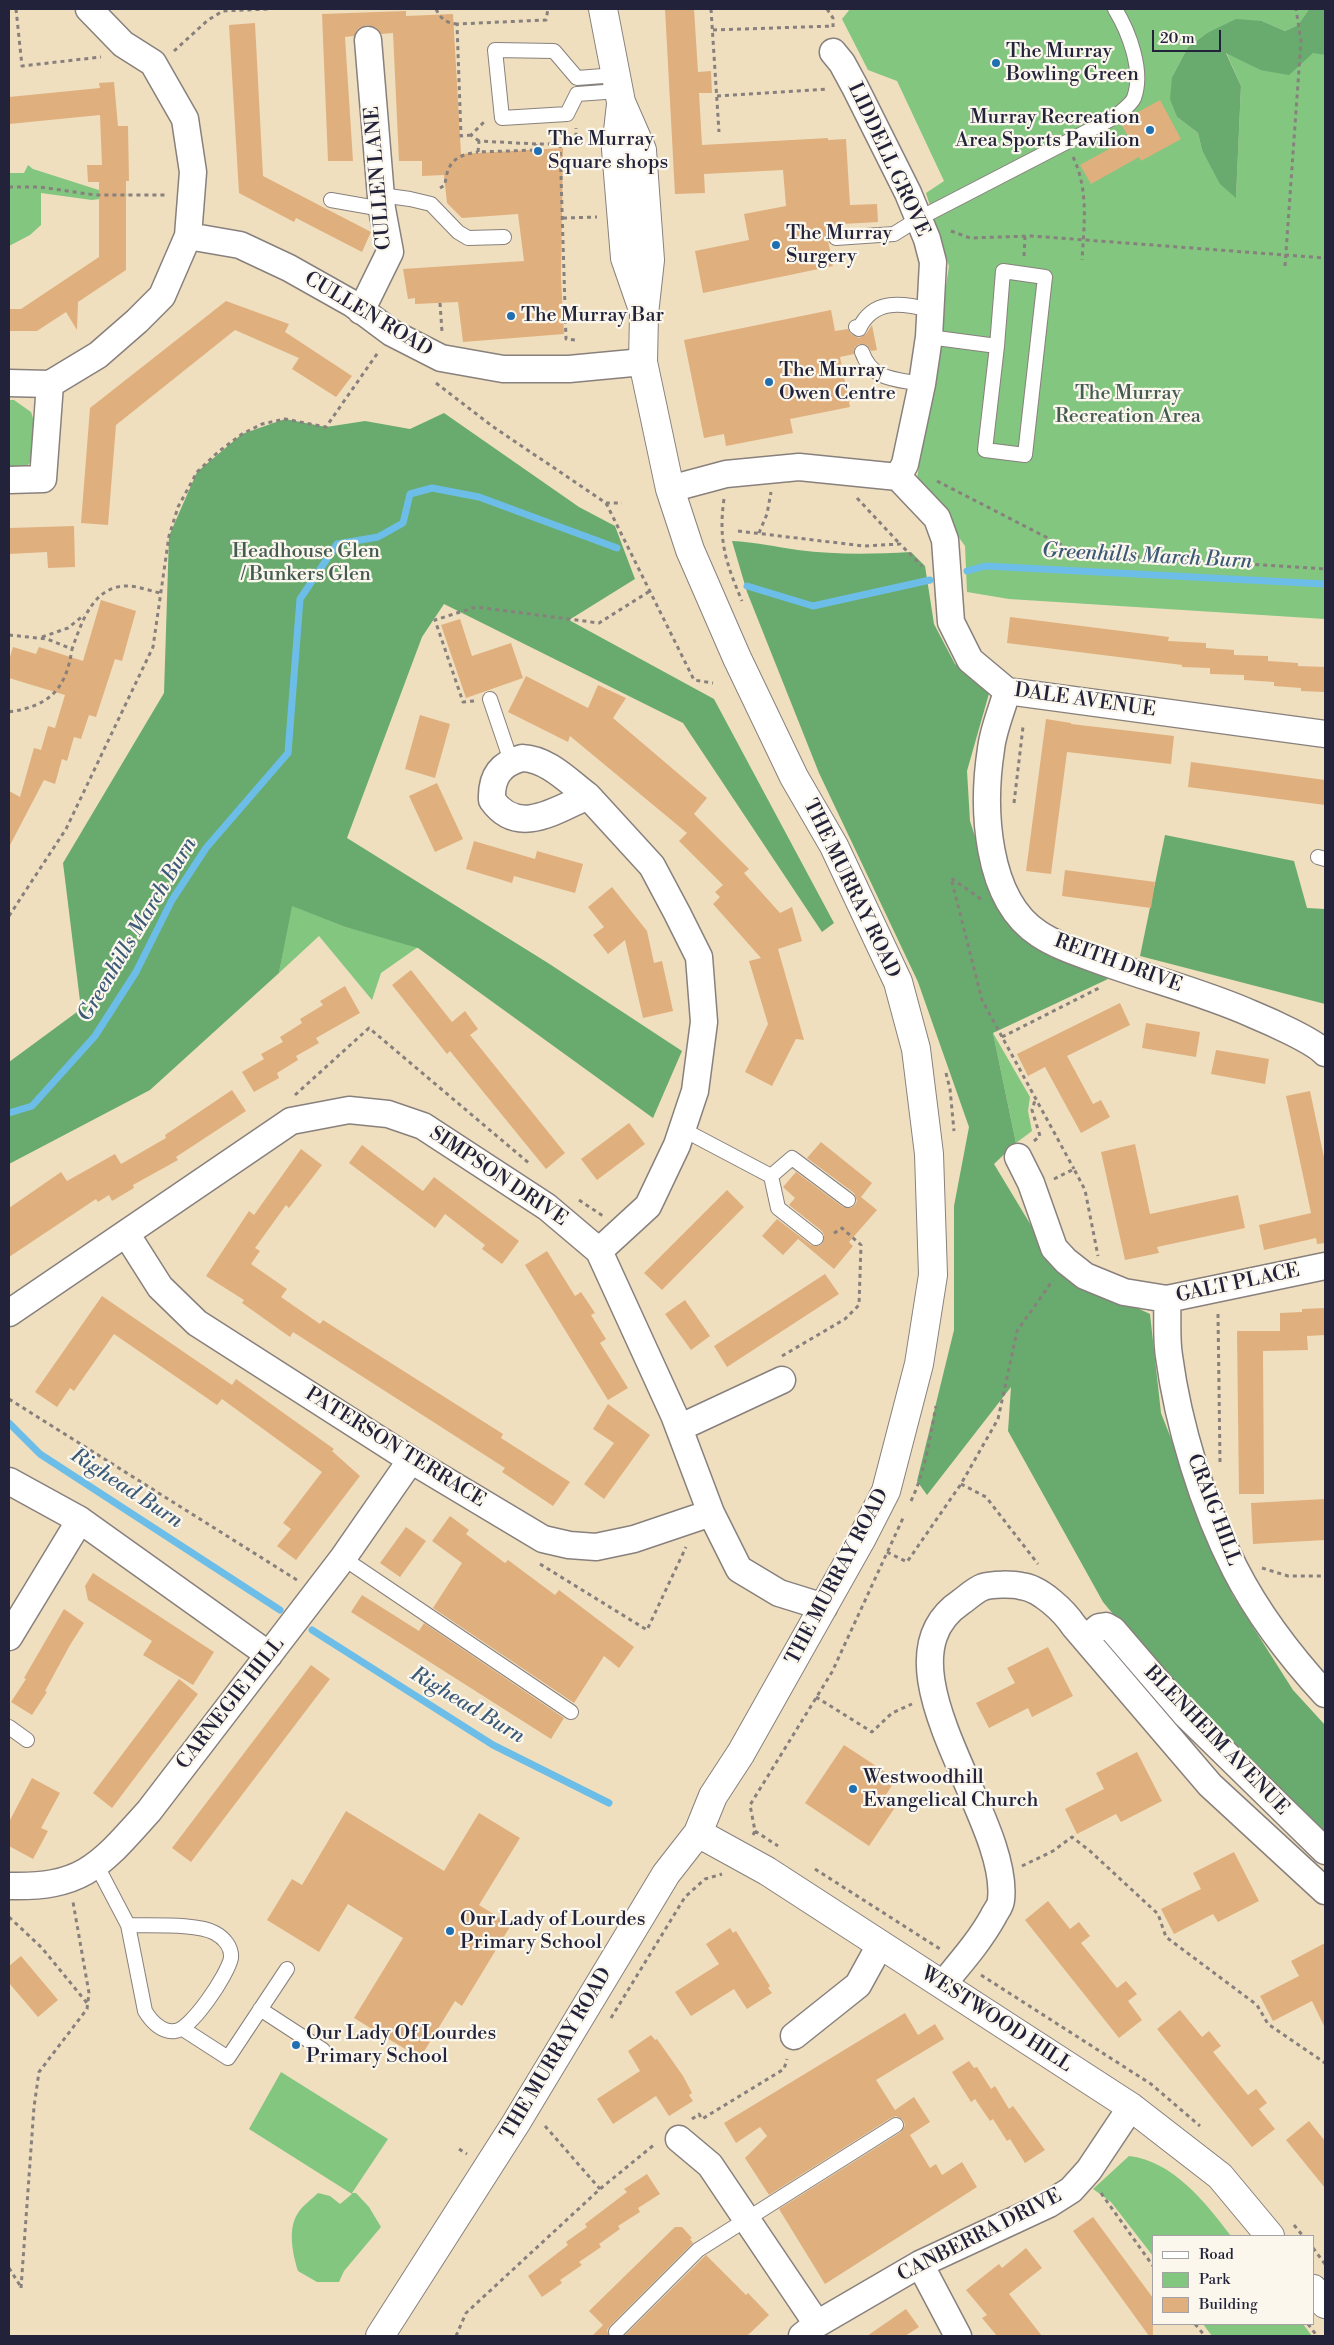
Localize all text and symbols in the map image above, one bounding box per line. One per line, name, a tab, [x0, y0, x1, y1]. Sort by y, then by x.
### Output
scale bar	[1154, 20, 1223, 52]
text: 20 m	[1160, 29, 1195, 48]
place label: The Murray Bowling Green	[1006, 40, 1139, 87]
marker: The Murray Bowling Green	[990, 57, 1002, 69]
street label: LIDDELL GROVE	[842, 79, 934, 241]
street label: CULLEN LANE	[361, 105, 397, 251]
place label: Murray Recreation Area Sports Pavilion	[955, 106, 1140, 153]
marker: Murray Recreation Area Sports Pavilion	[1144, 124, 1156, 136]
place label: The Murray Square shops	[548, 128, 668, 175]
marker: The Murray Square shops	[532, 145, 544, 157]
place label: The Murray Surgery	[786, 222, 892, 269]
marker: The Murray Surgery	[770, 239, 782, 251]
street label: CULLEN ROAD	[300, 267, 436, 363]
place label: The Murray Bar	[521, 304, 664, 328]
marker: The Murray Bar	[505, 310, 517, 322]
place label: The Murray Owen Centre	[779, 359, 896, 406]
marker: The Murray Owen Centre	[763, 376, 775, 388]
park label: The Murray Recreation Area	[1055, 382, 1201, 429]
water label: Greenhills March Burn	[1041, 539, 1253, 575]
park label: Headhouse Glen / Bunkers Glen	[232, 540, 380, 587]
street label: DALE AVENUE	[1013, 679, 1157, 723]
street label: THE MURRAY ROAD	[797, 796, 905, 982]
water label: Greenhills March Burn	[73, 833, 203, 1027]
street label: REITH DRIVE	[1051, 930, 1185, 998]
street label: SIMPSON DRIVE	[424, 1122, 572, 1232]
street label: GALT PLACE	[1174, 1259, 1302, 1309]
street label: PATERSON TERRACE	[300, 1383, 490, 1513]
water label: Righead Burn	[65, 1443, 187, 1535]
street label: CRAIG HILL	[1181, 1451, 1245, 1569]
street label: THE MURRAY ROAD	[781, 1485, 895, 1669]
street label: CARNEGIE HILL	[172, 1633, 290, 1775]
street label: BLENHEIM AVENUE	[1139, 1661, 1293, 1821]
water label: Righead Burn	[405, 1662, 529, 1750]
place label: Westwoodhill Evangelical Church	[863, 1766, 1038, 1813]
marker: Westwoodhill Evangelical Church	[847, 1783, 859, 1795]
place label: Our Lady of Lourdes Primary School	[460, 1908, 645, 1955]
marker: Our Lady of Lourdes Primary School	[444, 1925, 456, 1937]
street label: WESTWOOD HILL	[916, 1962, 1076, 2078]
street label: THE MURRAY ROAD	[496, 1964, 618, 2144]
place label: Our Lady Of Lourdes Primary School	[306, 2022, 496, 2069]
marker: Our Lady Of Lourdes Primary School	[290, 2039, 302, 2051]
street label: CANBERRA DRIVE	[894, 2184, 1066, 2288]
legend	[1152, 2235, 1314, 2325]
text: Road	[1199, 2245, 1234, 2264]
text: Park	[1199, 2270, 1230, 2289]
text: Building	[1199, 2295, 1258, 2314]

